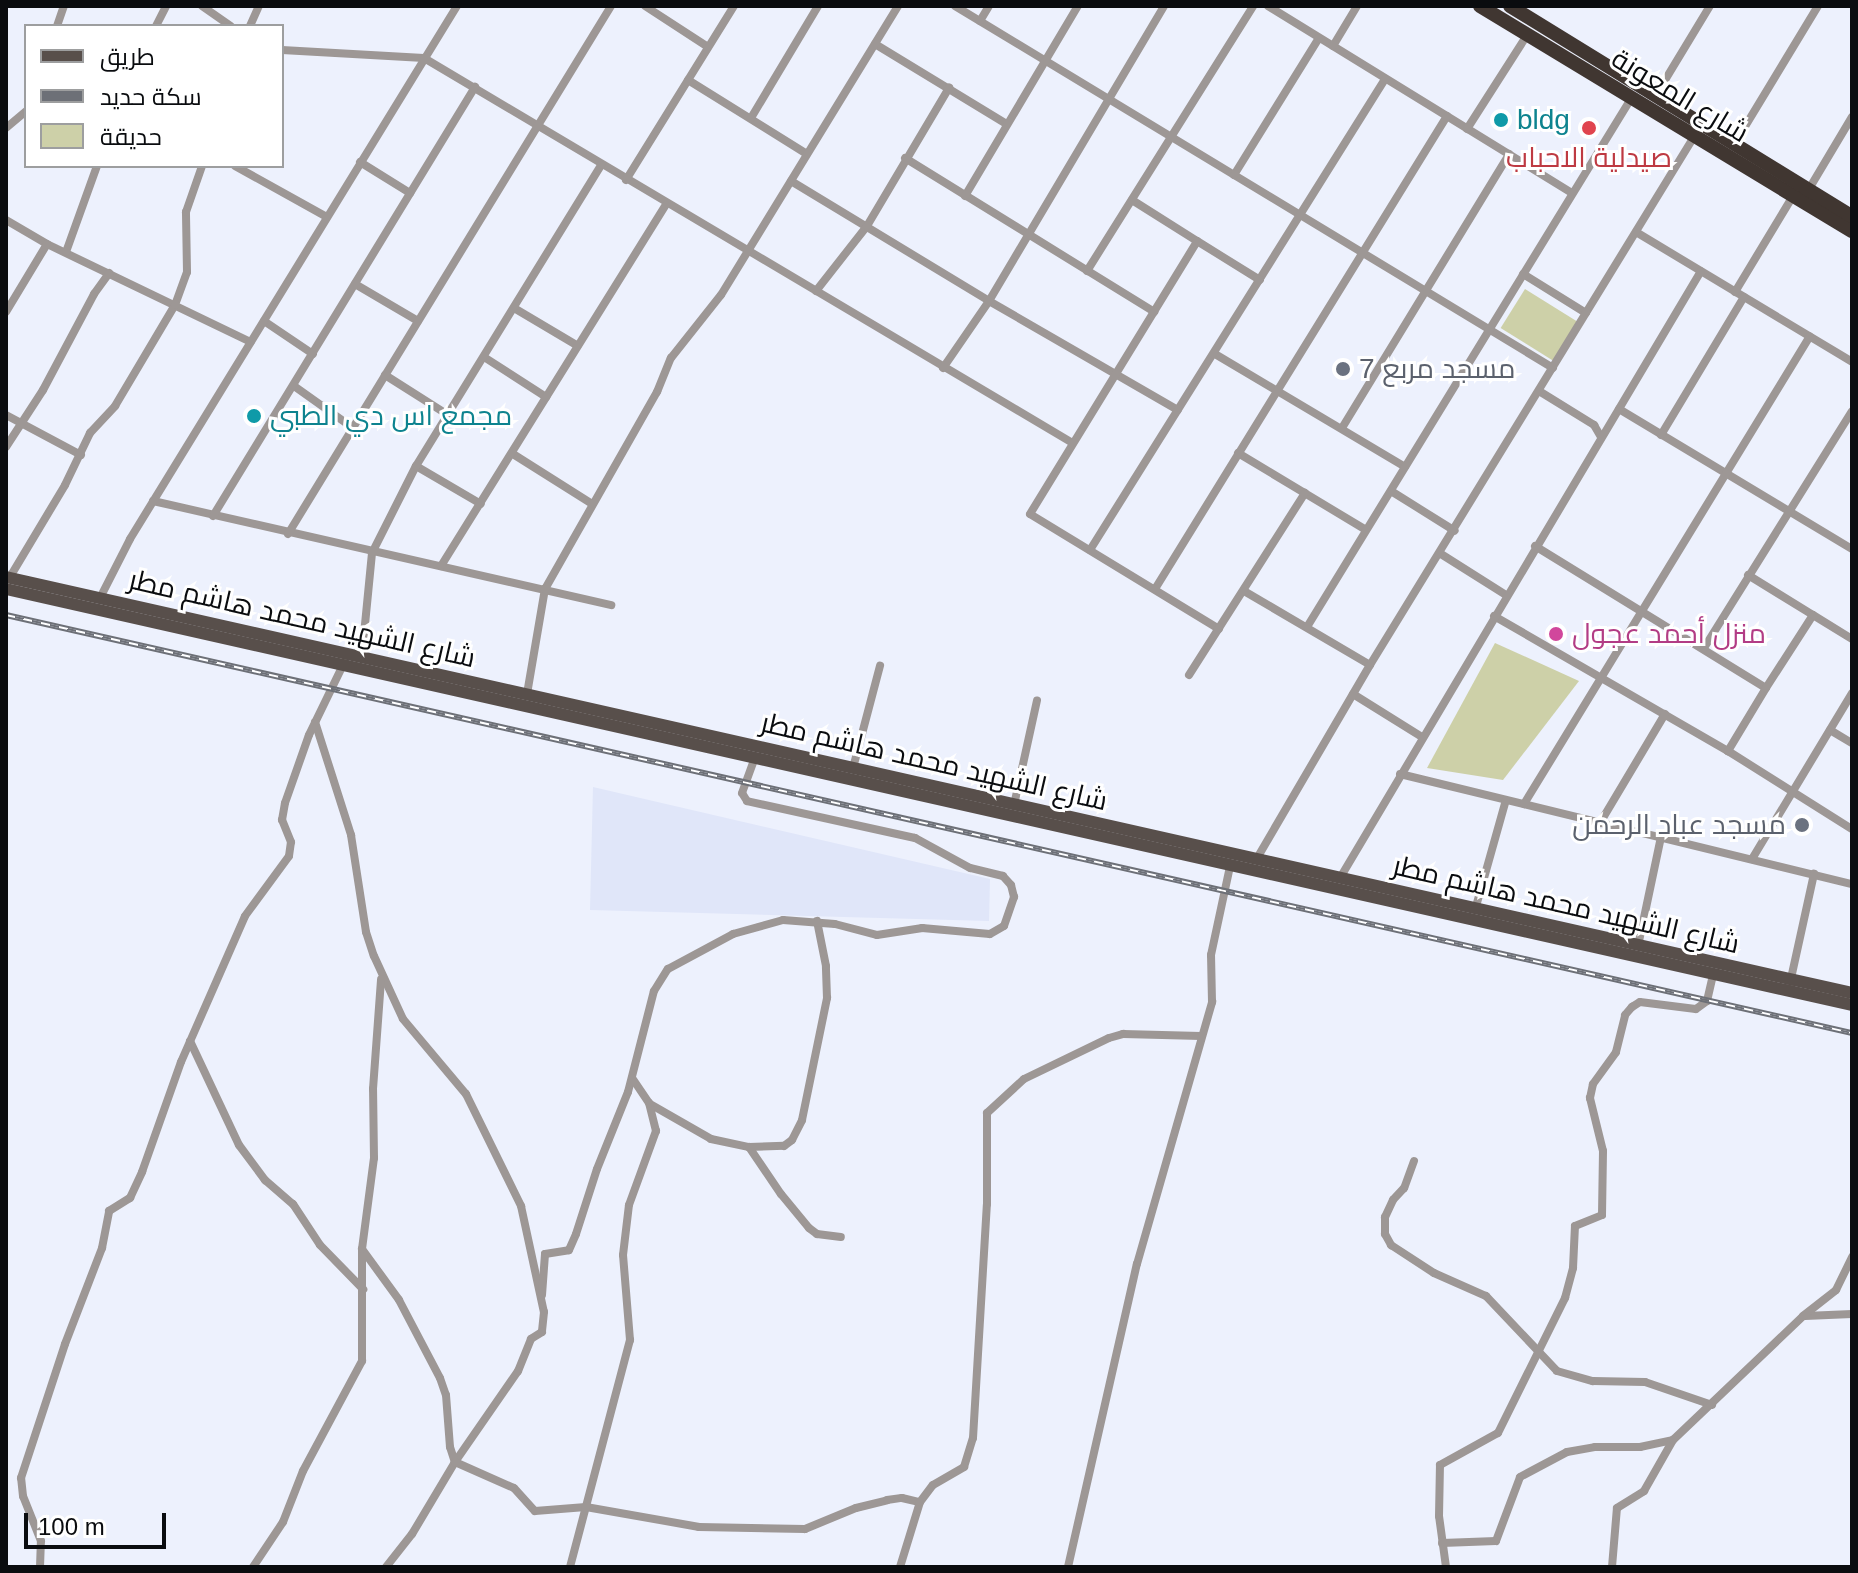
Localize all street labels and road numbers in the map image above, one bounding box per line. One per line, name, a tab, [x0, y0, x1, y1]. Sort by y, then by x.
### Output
street label: شارع المعونة	[1605, 42, 1755, 150]
street label: شارع الشهيد محمد هاشم مطر	[125, 563, 479, 675]
street label: شارع الشهيد محمد هاشم مطر	[757, 706, 1111, 818]
street label: شارع الشهيد محمد هاشم مطر	[1389, 849, 1743, 961]

